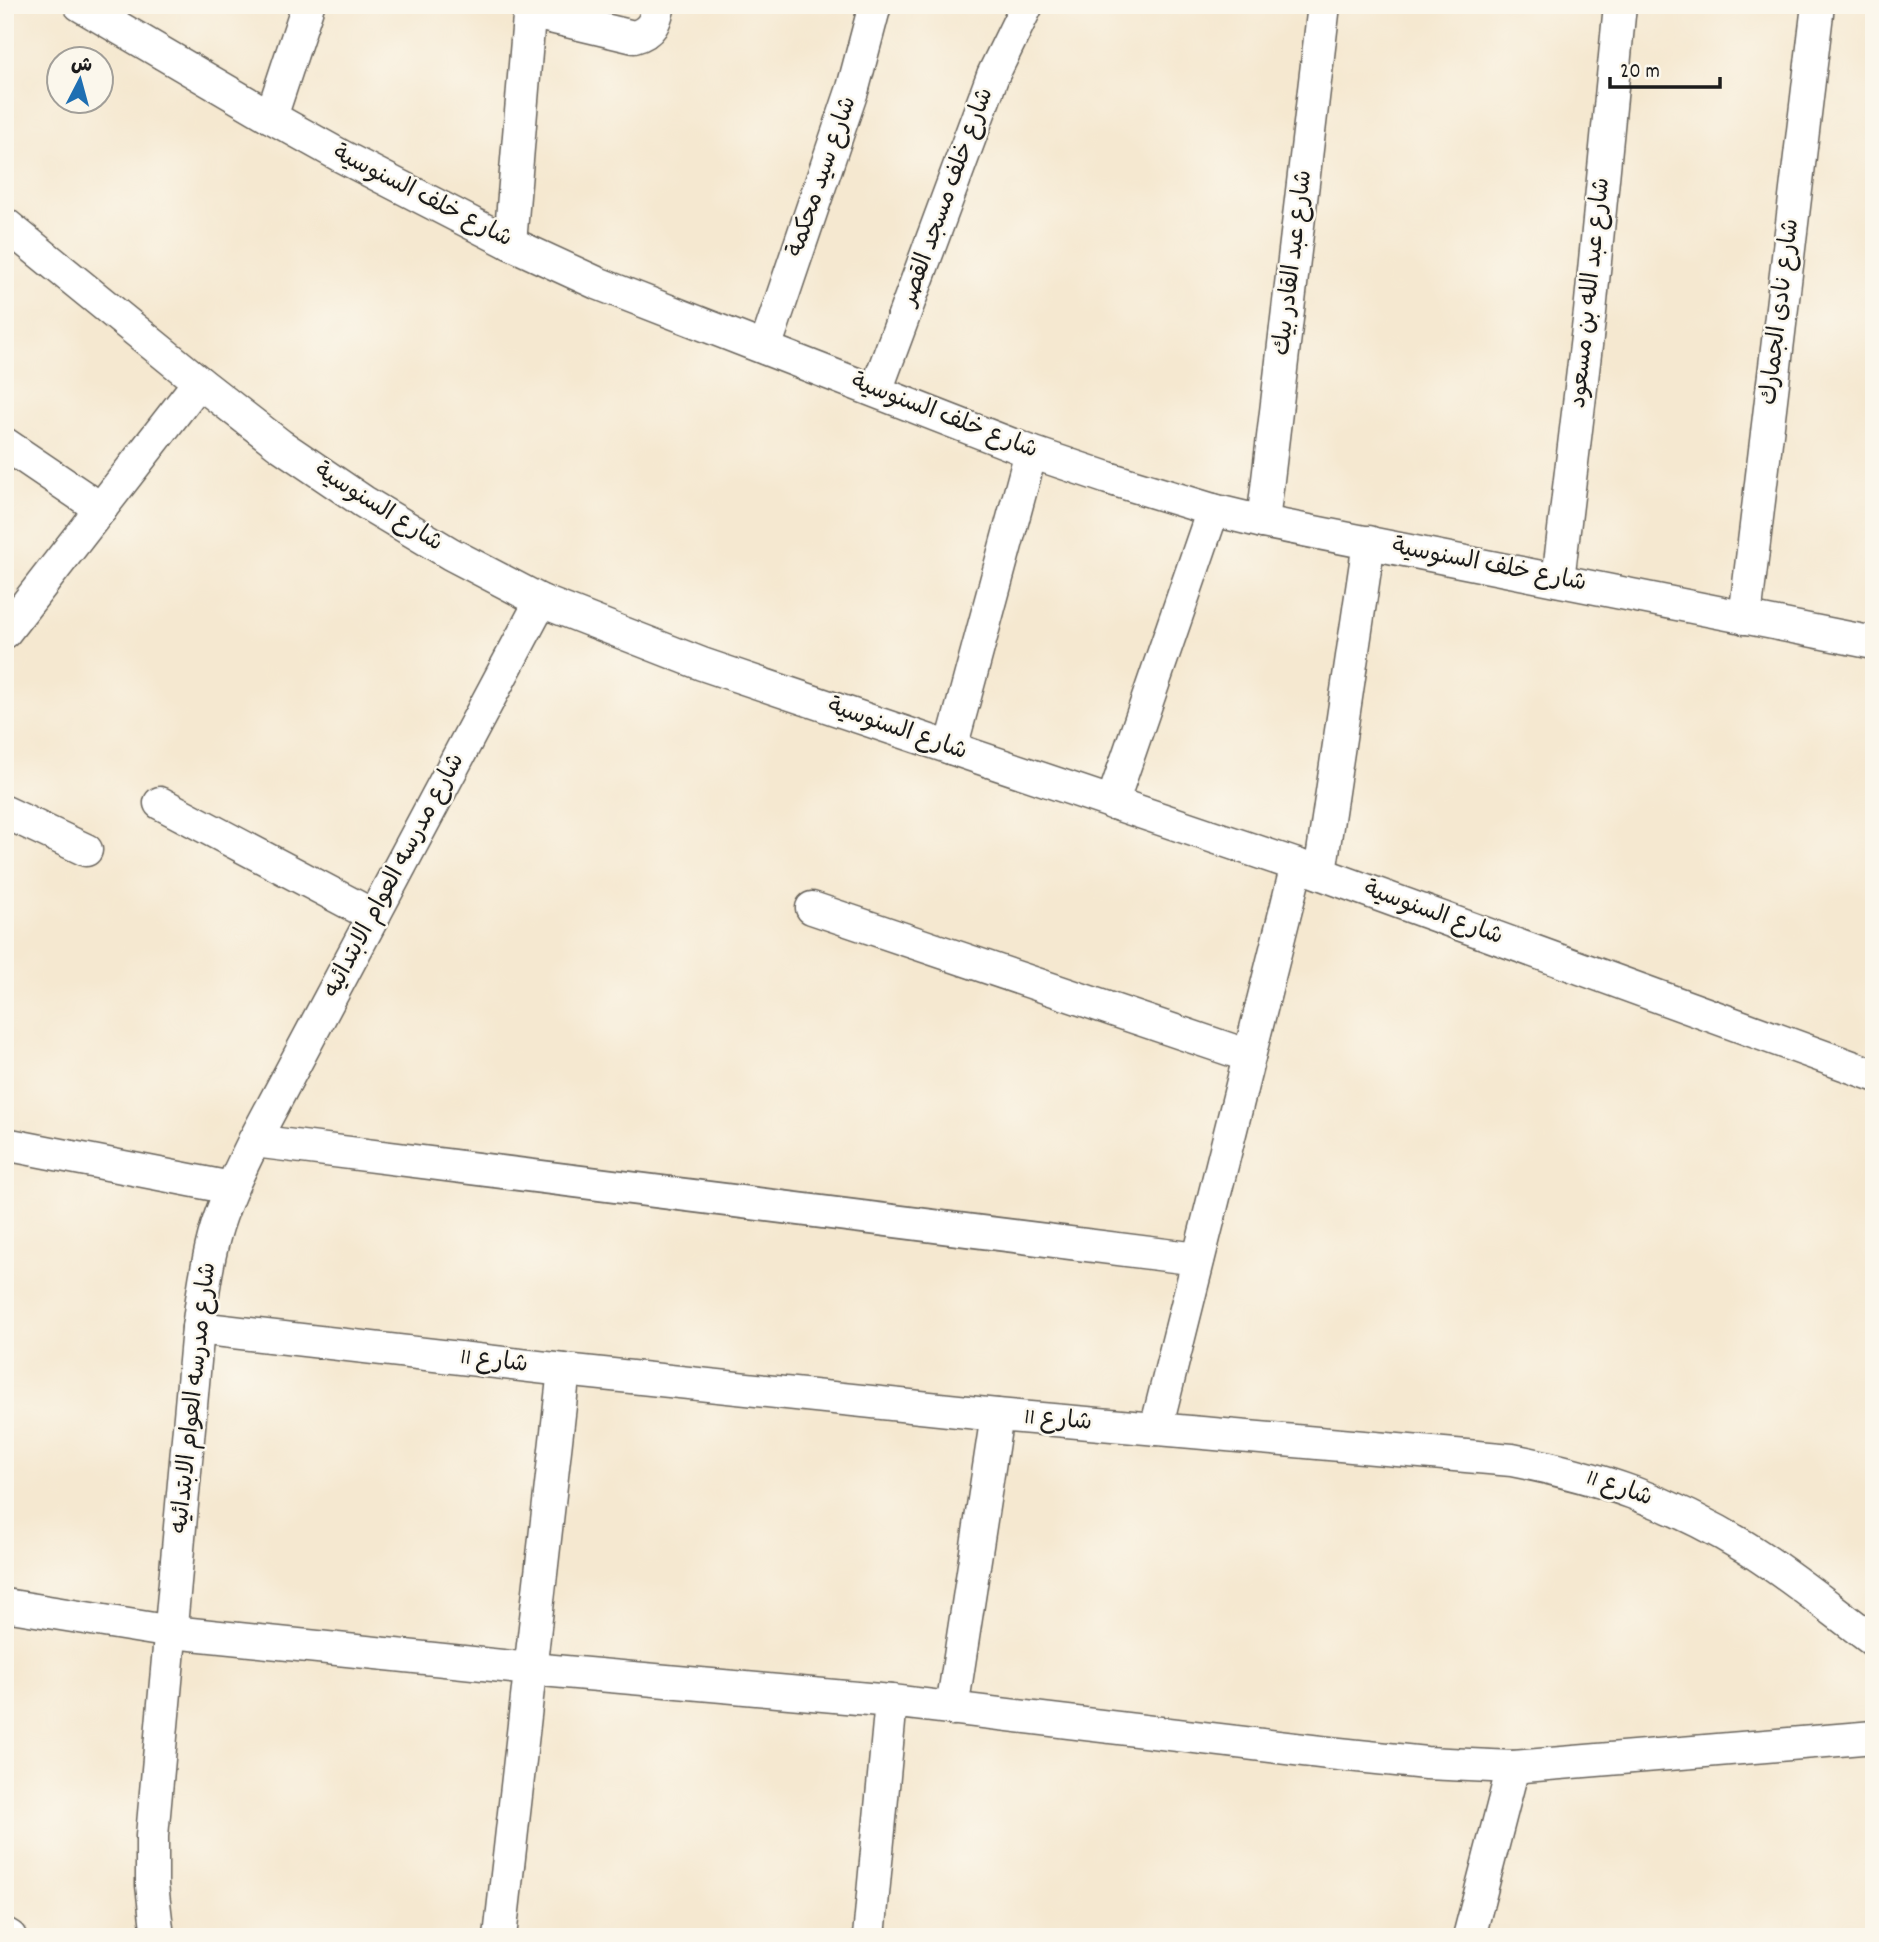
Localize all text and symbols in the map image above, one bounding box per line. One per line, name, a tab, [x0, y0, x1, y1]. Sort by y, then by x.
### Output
north arrow	[46, 46, 116, 116]
scale bar	[1610, 46, 1720, 90]
text: ش	[70, 52, 93, 81]
text: 20 m	[1620, 58, 1660, 88]
street label: شارع خلف مسجد القصر	[892, 83, 1003, 313]
street label: شارع سيد محكمة	[780, 92, 866, 262]
street label: شارع خلف السنوسية	[326, 137, 518, 257]
street label: شارع عبد القادر بيك	[1266, 168, 1322, 358]
street label: شارع عبد الله بن مسعود	[1562, 176, 1620, 410]
street label: شارع نادى الجمارك	[1753, 217, 1809, 407]
street label: شارع خلف السنوسية	[846, 366, 1042, 468]
street label: شارع السنوسية	[307, 455, 449, 561]
street label: شارع خلف السنوسية	[1389, 530, 1589, 602]
street label: شارع السنوسية	[822, 690, 972, 770]
street label: شارع مدرسه العوام الابتدائيه	[316, 748, 474, 1004]
street label: شارع السنوسية	[1359, 873, 1507, 955]
street label: شارع مدرسه العوام الابتدائيه	[164, 1261, 226, 1535]
street label: شارع 11	[458, 1341, 530, 1383]
street label: شارع 11	[1023, 1401, 1093, 1441]
street label: شارع 11	[1581, 1462, 1657, 1516]

